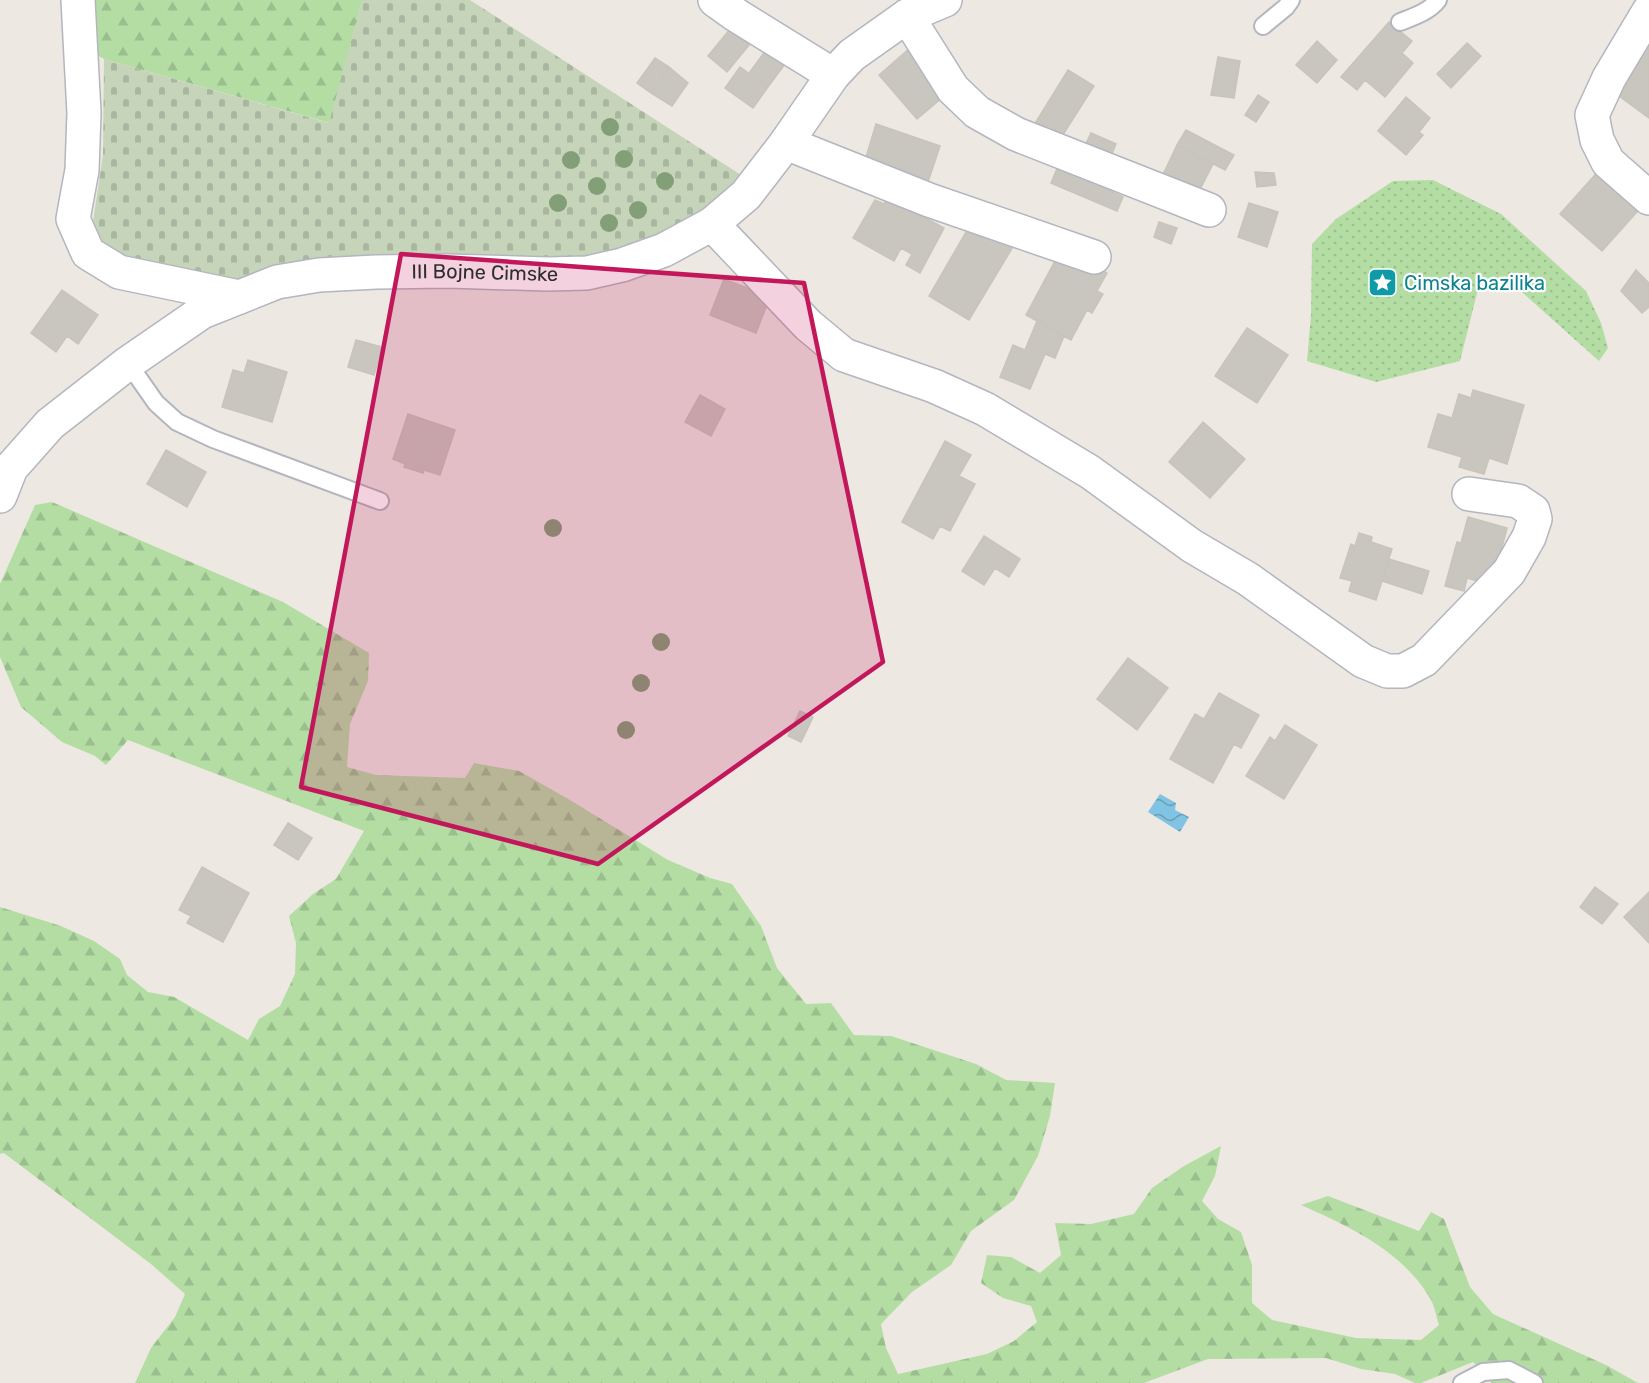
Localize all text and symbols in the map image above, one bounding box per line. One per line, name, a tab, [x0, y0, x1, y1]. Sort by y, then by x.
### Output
street label: III Bojne Cimske	[411, 259, 558, 286]
place icon: Cimska bazilika	[1367, 267, 1399, 299]
place label: Cimska bazilika	[1404, 271, 1545, 295]

